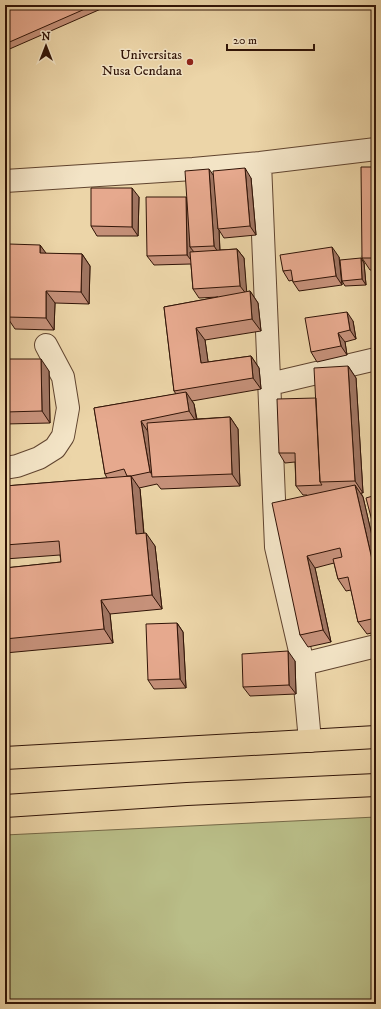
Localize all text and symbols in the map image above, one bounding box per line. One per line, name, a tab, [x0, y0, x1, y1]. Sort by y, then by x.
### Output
north arrow	[26, 26, 66, 66]
scale bar	[227, 26, 314, 52]
text: N	[41, 30, 51, 44]
text: 20 m	[233, 33, 257, 48]
place label: Universitas Nusa Cendana	[102, 46, 182, 80]
marker: Universitas Nusa Cendana	[185, 57, 195, 67]

